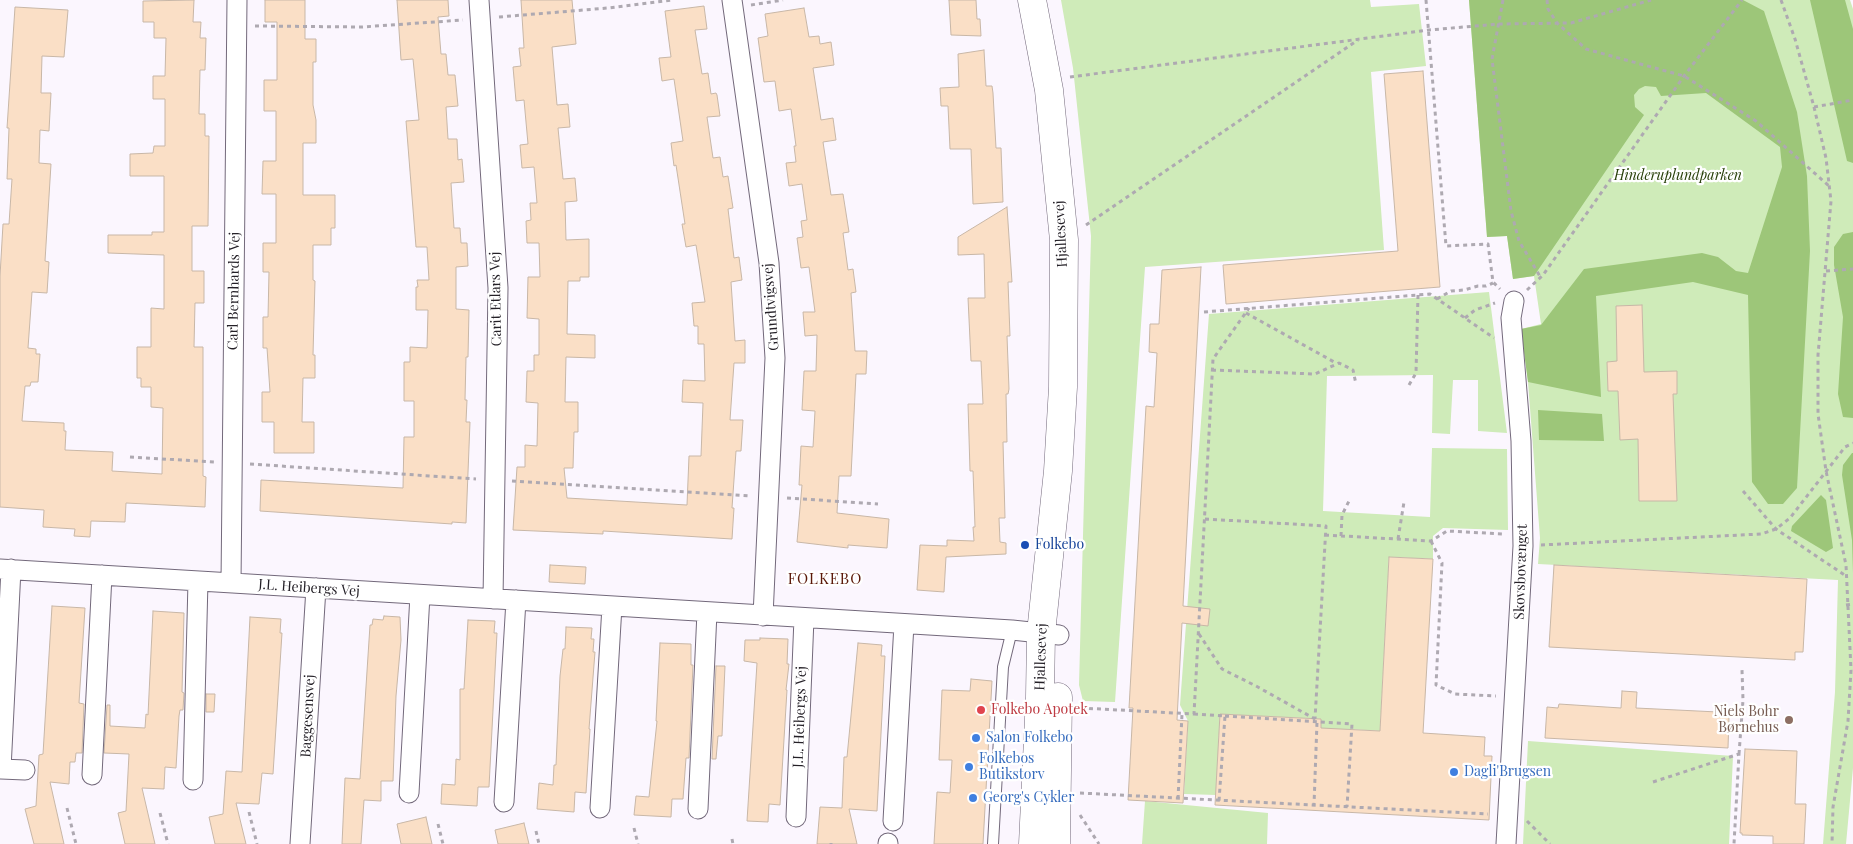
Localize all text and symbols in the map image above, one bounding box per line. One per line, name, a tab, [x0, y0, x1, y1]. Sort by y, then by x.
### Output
park label: Hinderuplundparken	[1614, 168, 1742, 184]
street label: Hjallesevej	[1051, 200, 1071, 268]
street label: Carl Bernhards Vej	[225, 232, 243, 350]
street label: Carit Etlars Vej	[487, 252, 505, 346]
street label: Grundtvigsvej	[760, 263, 782, 351]
street label: Skovsbovænget	[1511, 524, 1531, 620]
place label: Folkebo	[1035, 537, 1084, 553]
marker: Folkebo	[1019, 539, 1031, 551]
district label: FOLKEBO	[787, 570, 863, 588]
street label: J.L. Heibergs Vej	[258, 576, 360, 600]
street label: Hjallesevej	[1031, 623, 1051, 691]
street label: J.L. Heibergs Vej	[790, 666, 810, 768]
street label: Baggesensvej	[297, 674, 319, 758]
place label: Folkebo Apotek	[991, 702, 1088, 718]
marker: Folkebo Apotek	[975, 704, 987, 716]
place label: Niels Bohr Børnehus	[1714, 704, 1779, 736]
marker: Niels Bohr Børnehus	[1783, 714, 1795, 726]
place label: Salon Folkebo	[986, 730, 1073, 746]
marker: Salon Folkebo	[970, 732, 982, 744]
place label: Folkebos Butikstorv	[979, 751, 1045, 784]
marker: Folkebos Butikstorv	[963, 761, 975, 773]
place label: Dagli'Brugsen	[1464, 764, 1551, 780]
marker: Dagli'Brugsen	[1448, 766, 1460, 778]
place label: Georg's Cykler	[983, 790, 1074, 806]
marker: Georg's Cykler	[967, 792, 979, 804]

